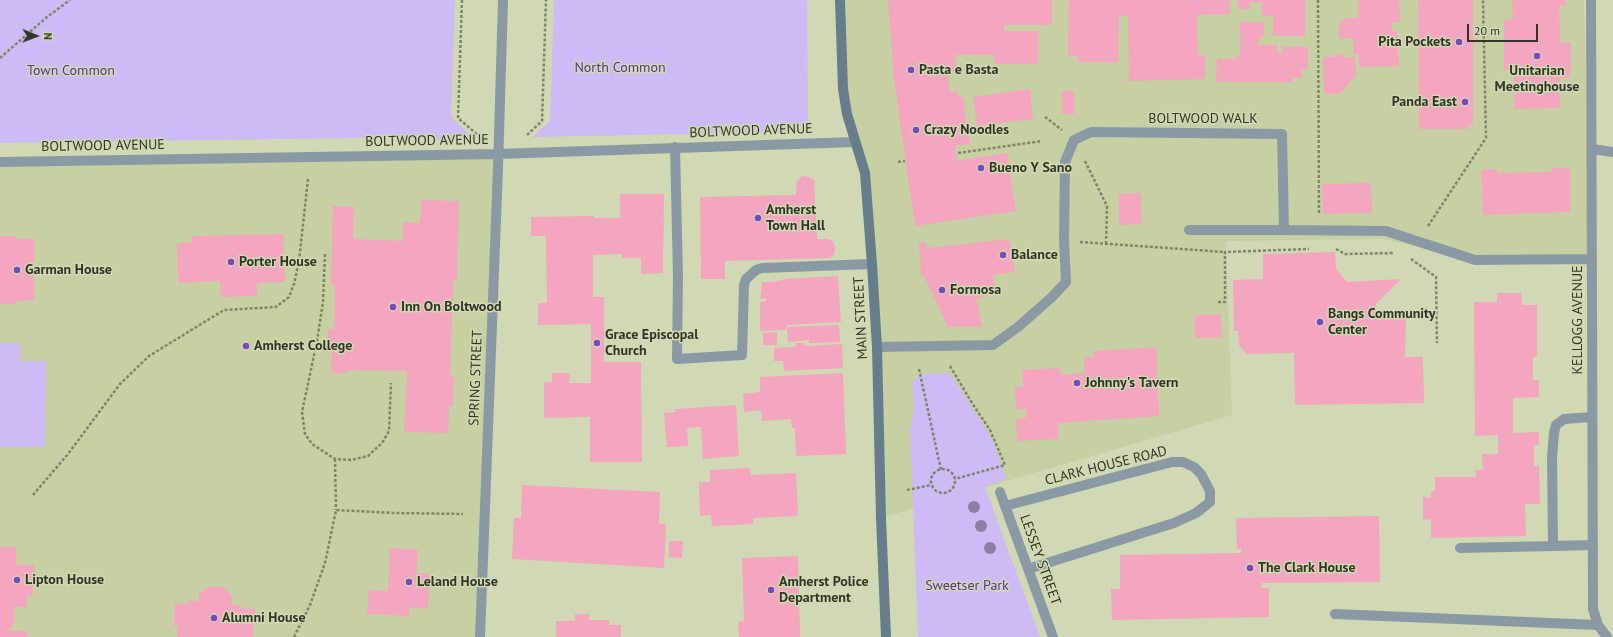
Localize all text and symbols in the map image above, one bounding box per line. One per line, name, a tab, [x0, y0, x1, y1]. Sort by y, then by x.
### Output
north arrow	[16, 16, 56, 56]
scale bar	[1469, 16, 1540, 42]
text: 20 m	[1474, 23, 1500, 38]
text: N	[41, 32, 55, 40]
place label: Pita Pockets	[1378, 34, 1451, 50]
marker: Pita Pockets	[1454, 37, 1464, 47]
marker: Unitarian Meetinghouse	[1532, 51, 1542, 61]
park label: North Common	[574, 60, 666, 76]
place label: Pasta e Basta	[919, 62, 998, 78]
park label: Town Common	[27, 63, 115, 79]
place label: Unitarian Meetinghouse	[1495, 63, 1579, 96]
marker: Pasta e Basta	[906, 65, 916, 75]
place label: Panda East	[1392, 94, 1457, 110]
marker: Panda East	[1460, 97, 1470, 107]
street label: BOLTWOOD WALK	[1148, 111, 1258, 127]
street label: BOLTWOOD AVENUE	[689, 120, 813, 142]
place label: Crazy Noodles	[924, 122, 1009, 138]
marker: Crazy Noodles	[911, 125, 921, 135]
street label: BOLTWOOD AVENUE	[365, 132, 489, 150]
street label: BOLTWOOD AVENUE	[41, 137, 165, 155]
place label: Bueno Y Sano	[989, 160, 1072, 176]
marker: Bueno Y Sano	[976, 163, 986, 173]
place label: Amherst Town Hall	[766, 202, 825, 234]
marker: Amherst Town Hall	[753, 213, 763, 223]
place label: Balance	[1011, 247, 1058, 263]
marker: Balance	[998, 250, 1008, 260]
place label: Porter House	[239, 254, 317, 270]
marker: Porter House	[226, 257, 236, 267]
place label: Garman House	[25, 262, 112, 278]
marker: Garman House	[12, 265, 22, 275]
street label: KELLOGG AVENUE	[1570, 265, 1586, 375]
street label: MAIN STREET	[850, 276, 872, 360]
place label: Formosa	[950, 282, 1001, 298]
marker: Formosa	[937, 285, 947, 295]
place label: Inn On Boltwood	[401, 299, 501, 315]
marker: Inn On Boltwood	[388, 302, 398, 312]
place label: Bangs Community Center	[1328, 306, 1435, 338]
marker: Bangs Community Center	[1315, 317, 1325, 327]
place label: Grace Episcopal Church	[605, 327, 698, 360]
street label: SPRING STREET	[466, 330, 486, 426]
place label: Amherst College	[254, 338, 352, 354]
marker: Grace Episcopal Church	[592, 338, 602, 348]
marker: Amherst College	[241, 341, 251, 351]
place label: Johnny's Tavern	[1085, 375, 1178, 391]
marker: Johnny's Tavern	[1072, 378, 1082, 388]
street label: CLARK HOUSE ROAD	[1043, 443, 1169, 489]
street label: LESSEY STREET	[1016, 513, 1064, 607]
place label: The Clark House	[1258, 560, 1356, 576]
marker: The Clark House	[1245, 563, 1255, 573]
place label: Lipton House	[25, 572, 104, 588]
place label: Leland House	[417, 574, 498, 590]
place label: Amherst Police Department	[779, 574, 869, 606]
marker: Lipton House	[12, 575, 22, 585]
marker: Leland House	[404, 577, 414, 587]
park label: Sweetser Park	[925, 578, 1009, 594]
marker: Amherst Police Department	[766, 585, 776, 595]
place label: Alumni House	[222, 610, 306, 626]
marker: Alumni House	[209, 613, 219, 623]

